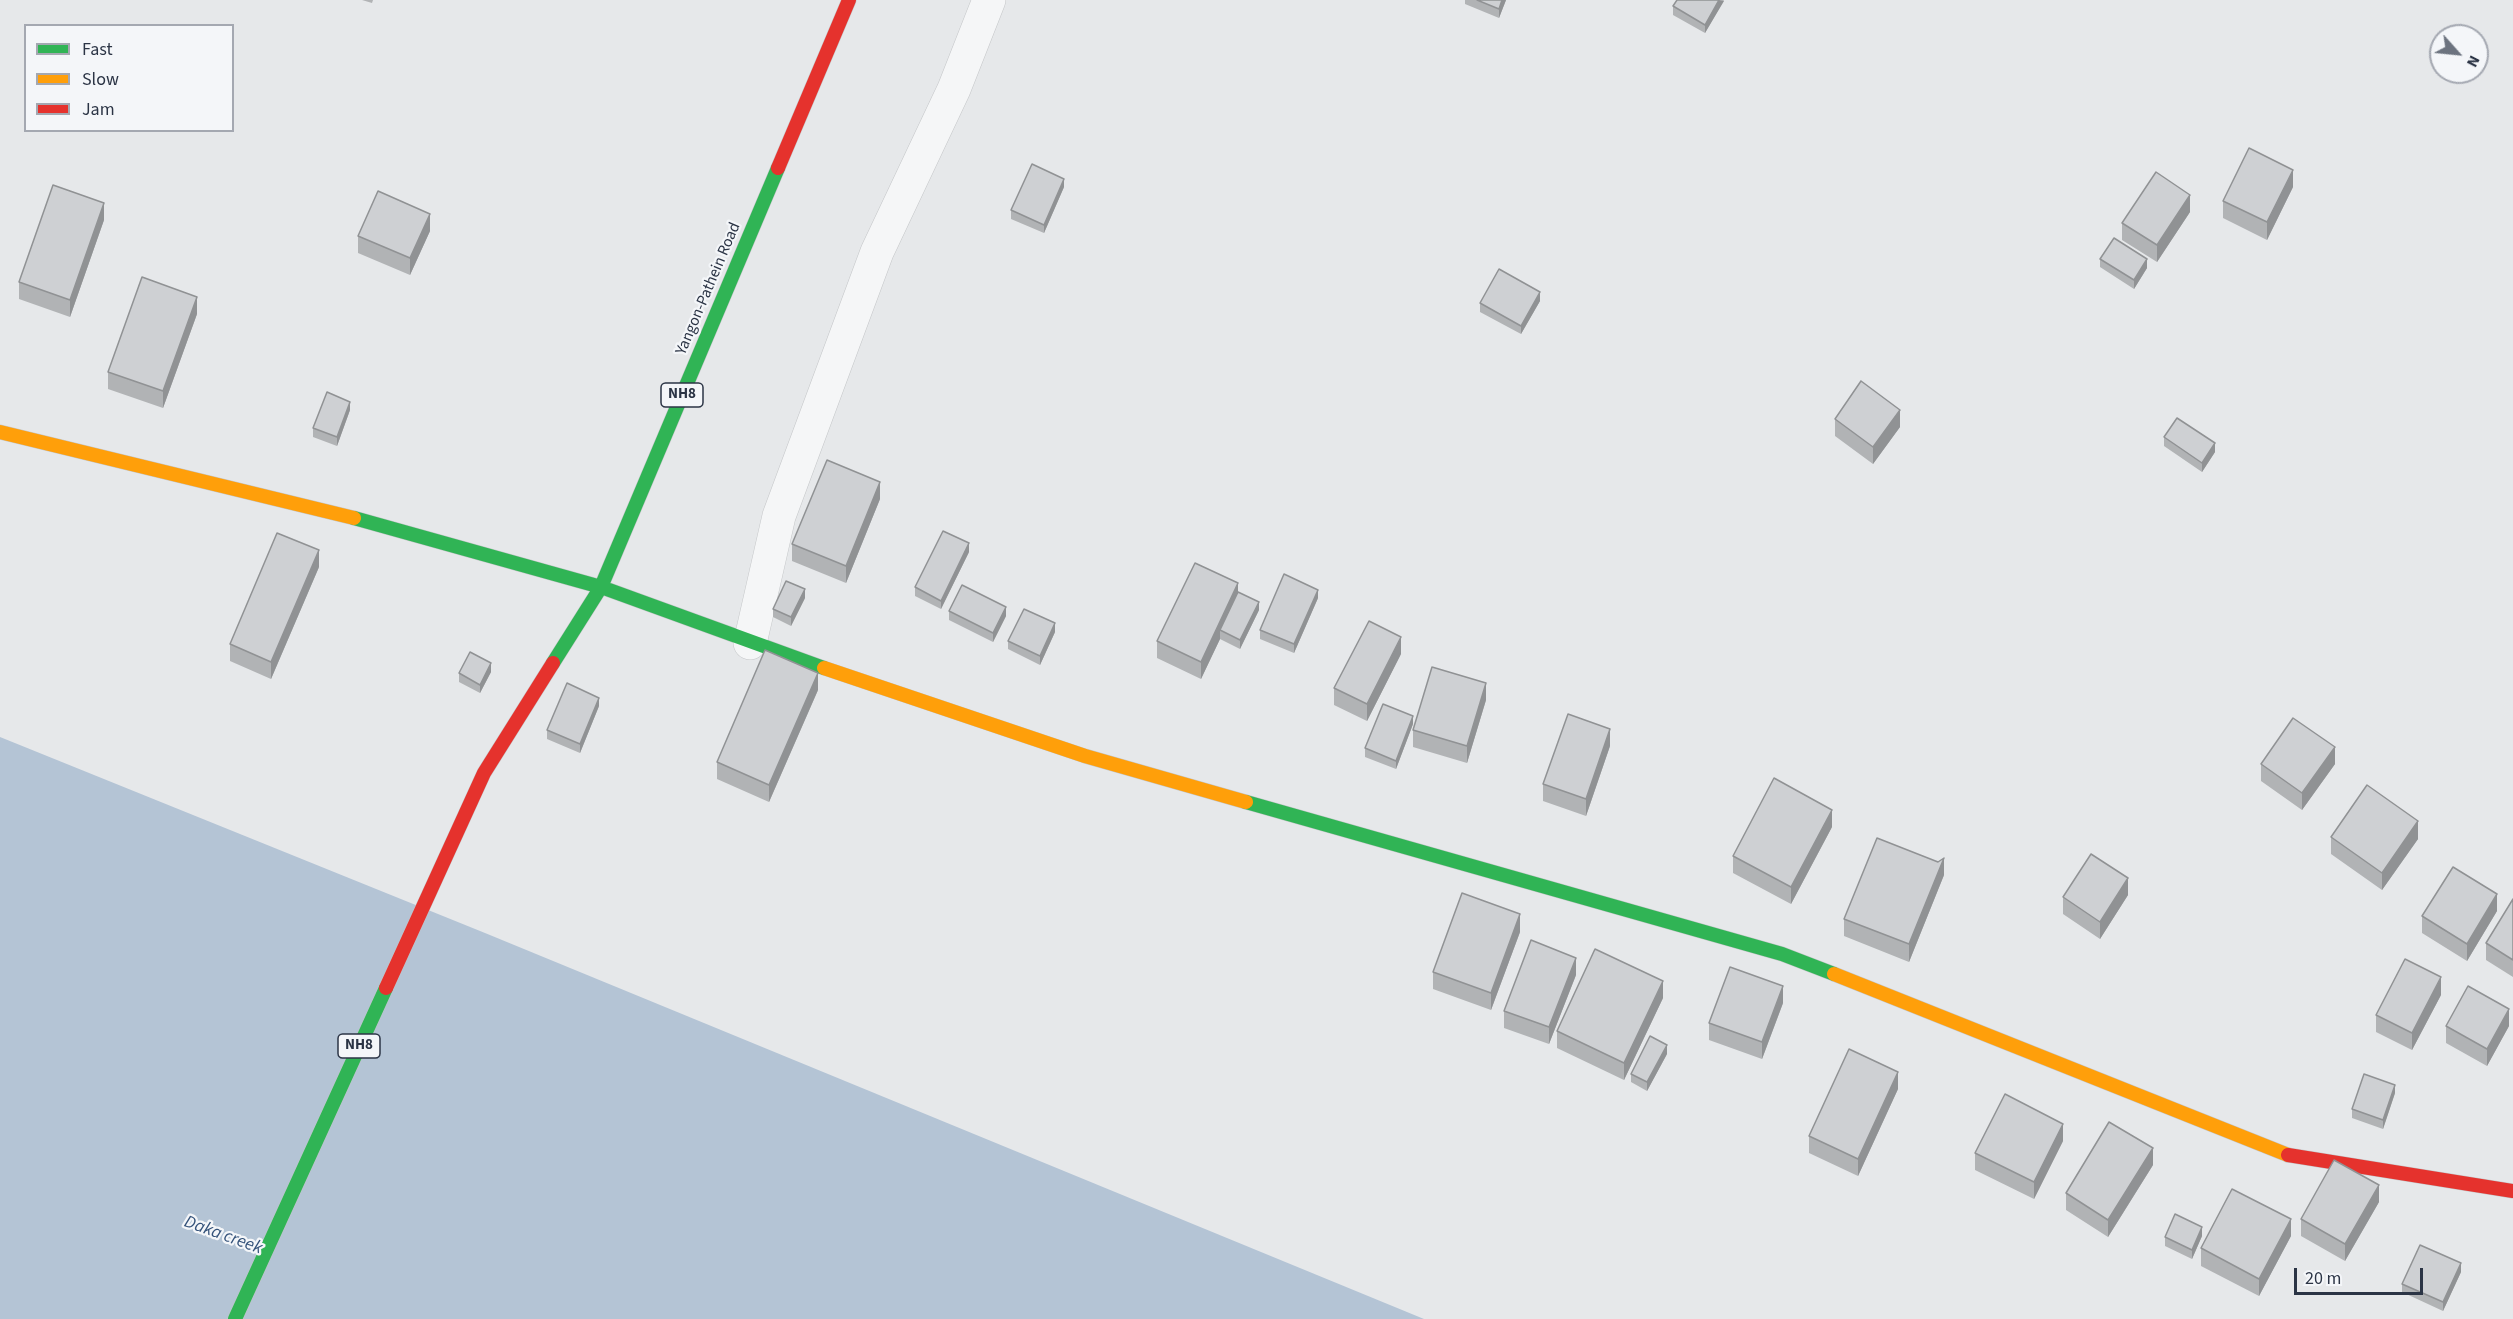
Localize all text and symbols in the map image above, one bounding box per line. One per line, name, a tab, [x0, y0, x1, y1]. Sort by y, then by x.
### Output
legend	[24, 24, 234, 132]
north arrow	[2429, 24, 2489, 84]
text: Fast	[82, 37, 113, 62]
text: N	[2461, 52, 2485, 71]
text: Slow	[82, 67, 119, 92]
text: Jam	[82, 97, 115, 122]
street label: Yangon-Pathein Road	[672, 220, 746, 358]
road number: NH8	[661, 383, 703, 407]
road number: NH8	[338, 1034, 380, 1058]
water label: Daka creek	[181, 1212, 265, 1260]
scale bar	[2297, 1256, 2426, 1294]
text: 20 m	[2305, 1266, 2341, 1291]

